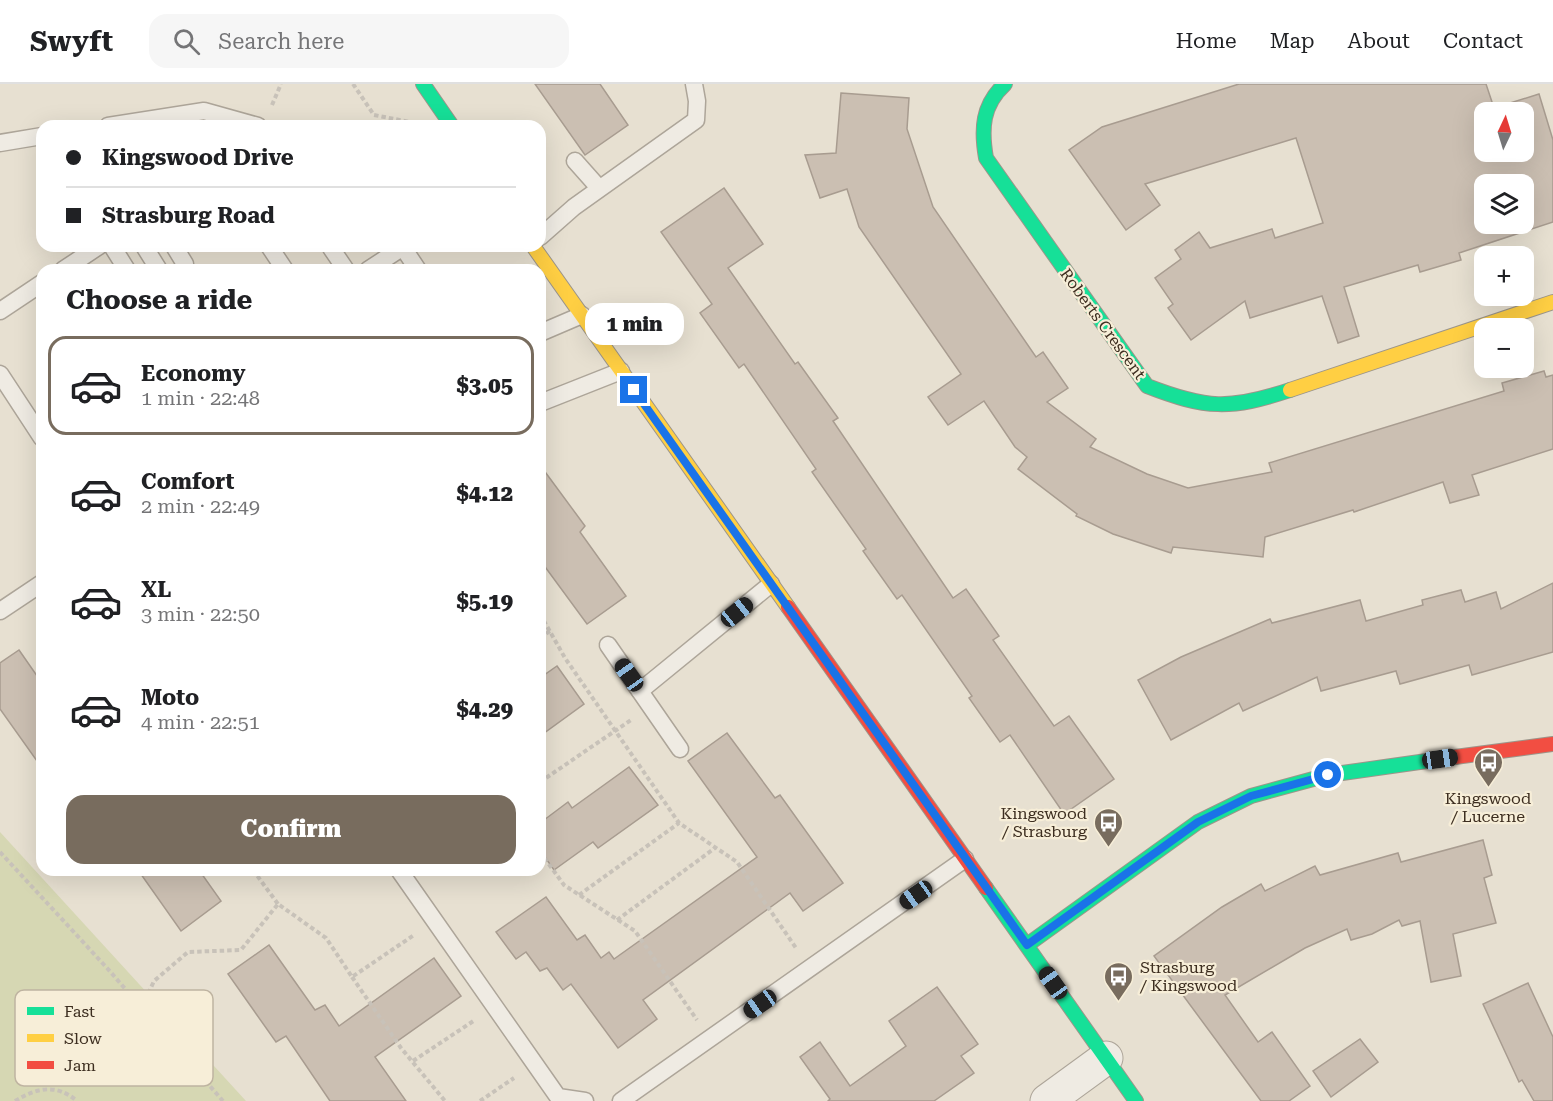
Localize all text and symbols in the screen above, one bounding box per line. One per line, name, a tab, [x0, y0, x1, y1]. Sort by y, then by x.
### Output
search box	[149, 14, 569, 68]
text: Swyft	[30, 25, 113, 58]
icon: search	[170, 25, 203, 58]
text: Search here	[218, 29, 344, 54]
text: Home	[1176, 29, 1237, 53]
text: Map	[1270, 29, 1315, 53]
text: About	[1348, 29, 1410, 53]
text: Contact	[1443, 29, 1523, 53]
north arrow	[1474, 102, 1534, 162]
map controls	[1474, 102, 1534, 378]
text: Kingswood Drive	[102, 145, 294, 170]
button: layers	[1474, 174, 1534, 234]
text: Strasburg Road	[102, 203, 275, 228]
button: +	[1474, 246, 1534, 306]
street label: Roberts Crescent	[1056, 265, 1150, 383]
text: Choose a ride	[66, 284, 252, 316]
callout: 1 min	[584, 303, 684, 345]
text: 1 min	[606, 312, 663, 336]
button: −	[1474, 318, 1534, 378]
icon: car	[69, 359, 123, 413]
text: Economy	[141, 361, 245, 386]
text: $3.05	[456, 373, 513, 398]
route end	[620, 376, 647, 403]
text: 1 min · 22:48	[141, 386, 260, 410]
icon: car	[69, 467, 123, 521]
text: Comfort	[141, 469, 234, 494]
text: $4.12	[456, 481, 513, 506]
text: 2 min · 22:49	[141, 494, 260, 518]
icon: car	[69, 575, 123, 629]
text: XL	[141, 577, 171, 602]
text: $5.19	[456, 589, 513, 614]
car	[717, 594, 757, 630]
text: 3 min · 22:50	[141, 602, 260, 626]
car	[611, 655, 647, 695]
icon: car	[69, 683, 123, 737]
text: Moto	[141, 685, 199, 710]
text: $4.29	[456, 697, 513, 722]
text: 4 min · 22:51	[141, 710, 260, 734]
bus stop icon: Kingswood / Lucerne	[1472, 746, 1504, 788]
car	[1421, 748, 1459, 770]
route start	[1314, 761, 1341, 788]
place label: Kingswood / Lucerne	[1445, 789, 1531, 826]
button: Confirm	[66, 795, 516, 864]
place label: Kingswood / Strasburg	[1001, 804, 1088, 841]
bus stop icon: Kingswood / Strasburg	[1092, 806, 1124, 848]
car	[896, 877, 936, 913]
place label: Strasburg / Kingswood	[1139, 958, 1237, 995]
bus stop icon: Strasburg / Kingswood	[1103, 960, 1135, 1002]
car	[1035, 963, 1071, 1003]
car	[740, 986, 780, 1022]
legend	[15, 990, 213, 1086]
text: Fast	[64, 1002, 95, 1021]
text: Slow	[64, 1029, 102, 1048]
text: Jam	[64, 1056, 96, 1075]

